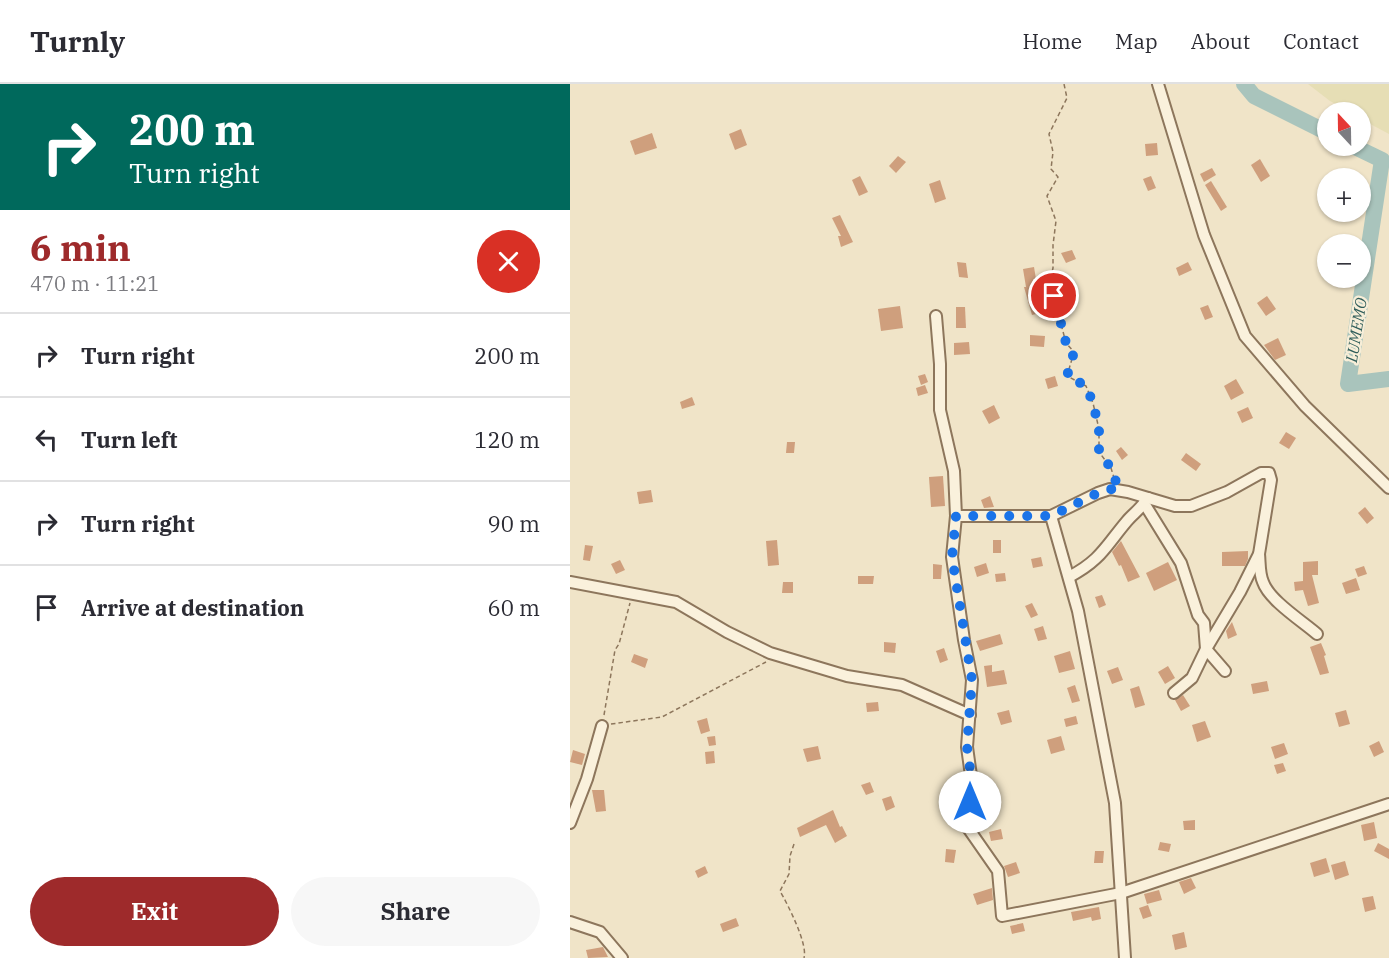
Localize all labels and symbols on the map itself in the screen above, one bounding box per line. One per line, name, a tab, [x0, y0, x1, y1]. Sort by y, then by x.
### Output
north arrow	[1317, 102, 1371, 156]
pin	[1028, 270, 1079, 321]
water label: LUMEMO	[1341, 296, 1371, 365]
position arrow	[938, 770, 1002, 834]

